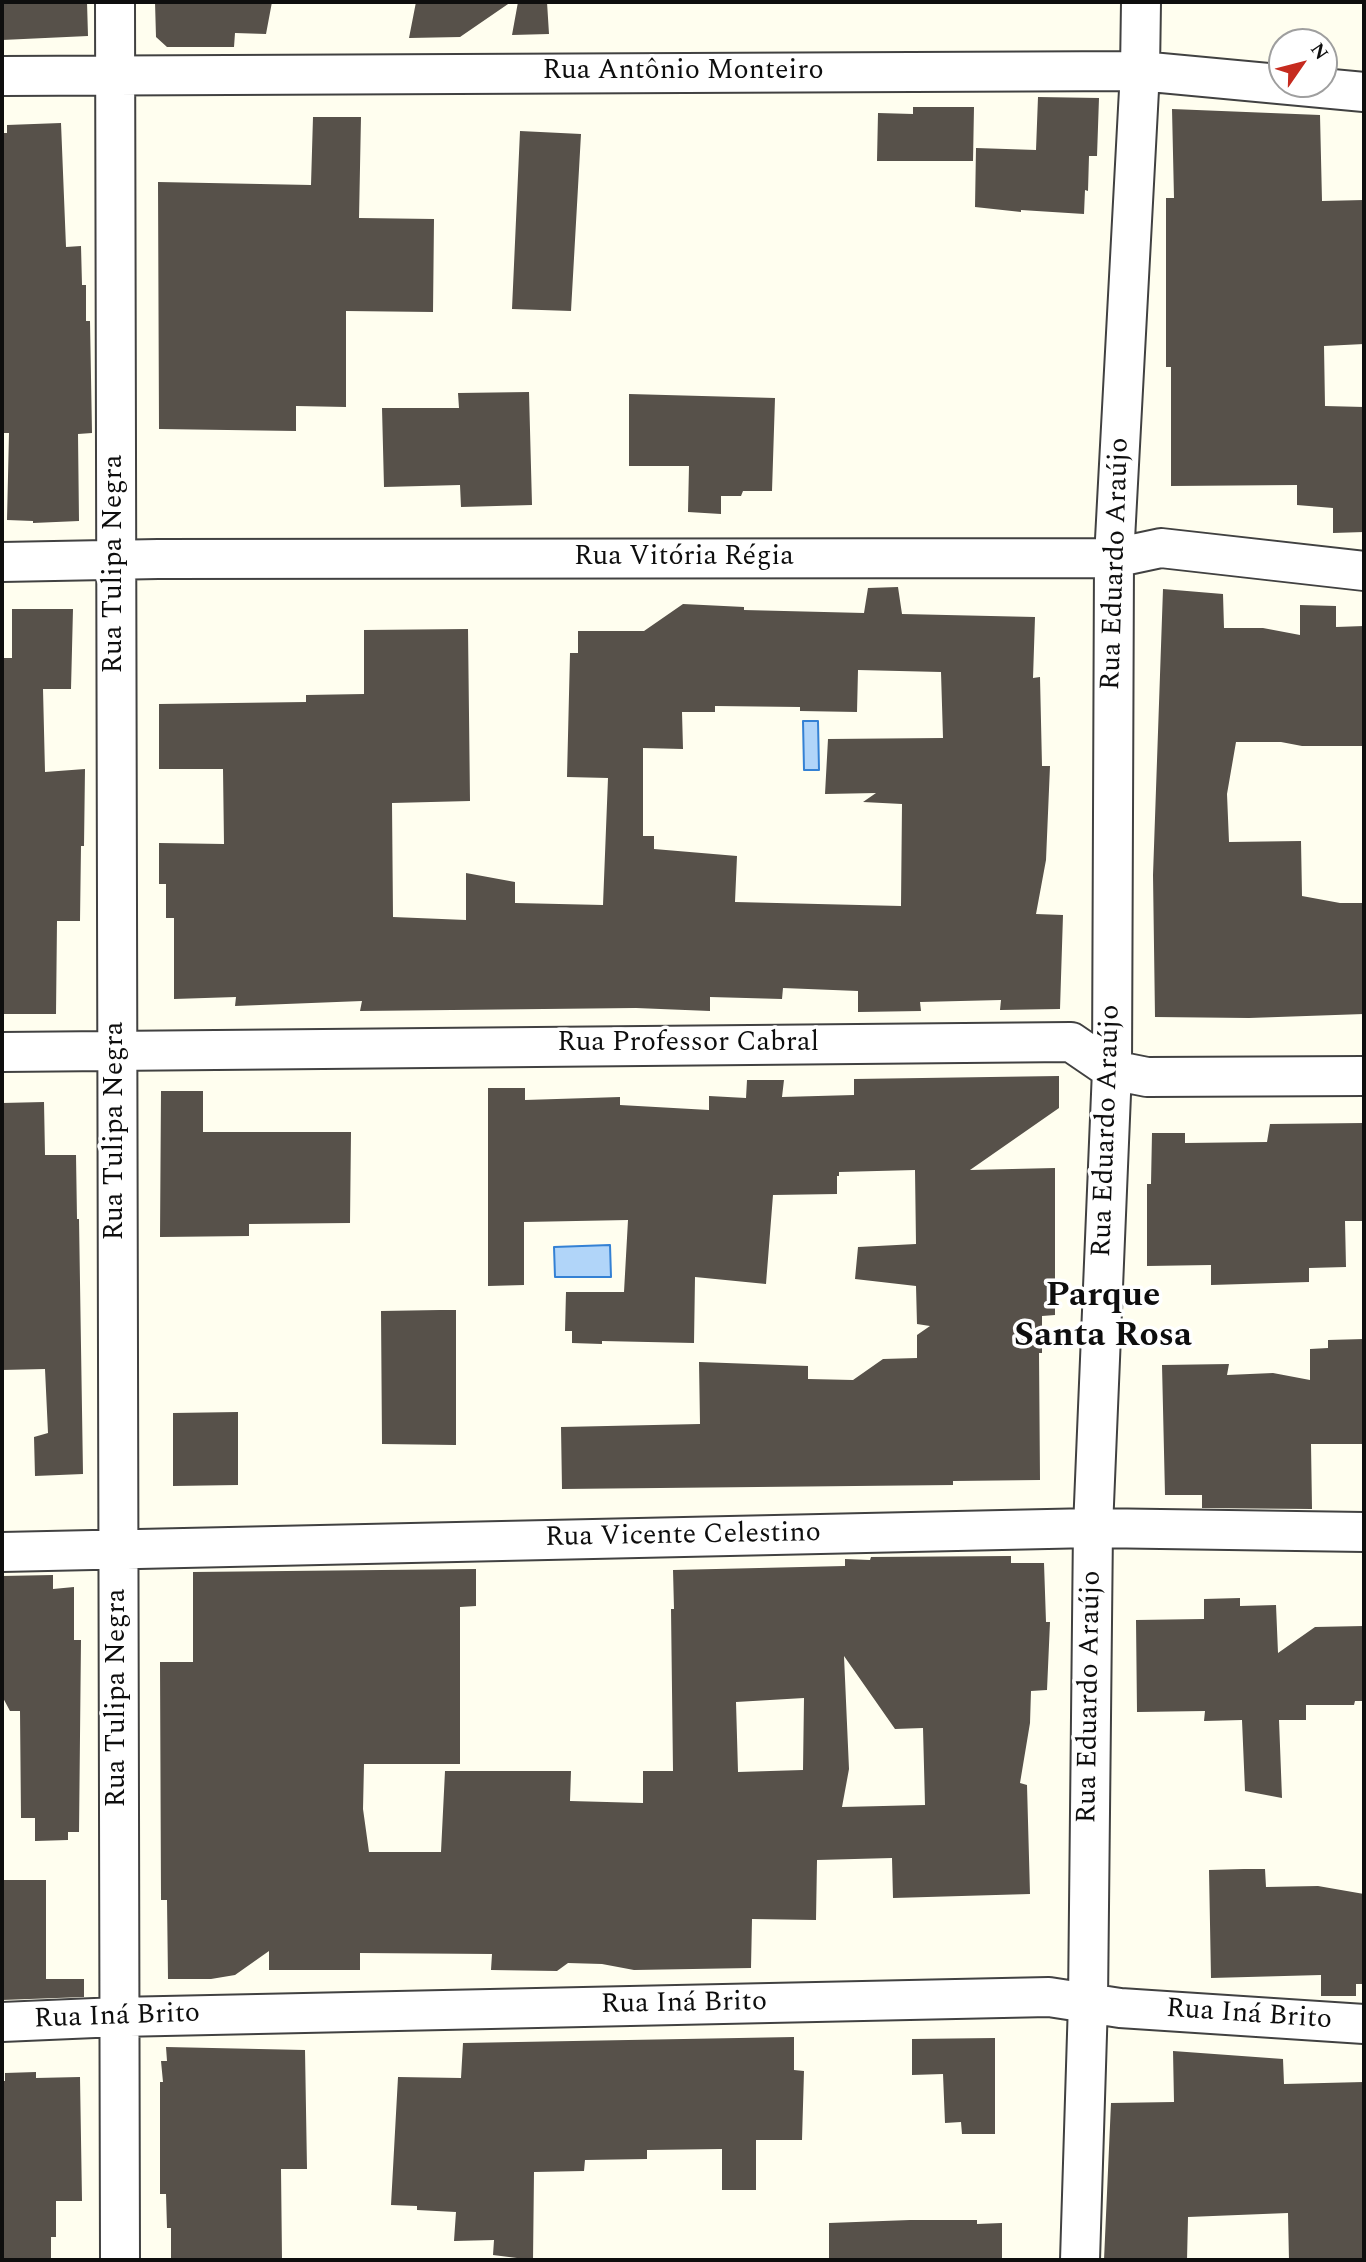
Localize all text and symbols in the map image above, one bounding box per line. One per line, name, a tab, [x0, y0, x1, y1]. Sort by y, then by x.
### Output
north arrow	[1268, 28, 1338, 98]
text: N	[1303, 37, 1335, 66]
street label: Rua Antônio Monteiro	[542, 56, 824, 90]
street label: Rua Eduardo Araújo	[1096, 437, 1138, 691]
street label: Rua Tulipa Negra	[99, 455, 133, 673]
street label: Rua Vitória Régia	[574, 542, 794, 576]
street label: Rua Eduardo Araújo	[1087, 1004, 1129, 1258]
street label: Rua Tulipa Negra	[100, 1022, 134, 1240]
street label: Rua Professor Cabral	[557, 1028, 819, 1062]
district label: Parque Santa Rosa	[1014, 1277, 1192, 1359]
street label: Rua Vicente Celestino	[545, 1518, 821, 1556]
street label: Rua Eduardo Araújo	[1072, 1570, 1110, 1824]
street label: Rua Tulipa Negra	[102, 1589, 136, 1807]
street label: Rua Iná Brito	[601, 1987, 767, 2023]
street label: Rua Iná Brito	[1165, 1993, 1333, 2039]
street label: Rua Iná Brito	[33, 1998, 201, 2038]

